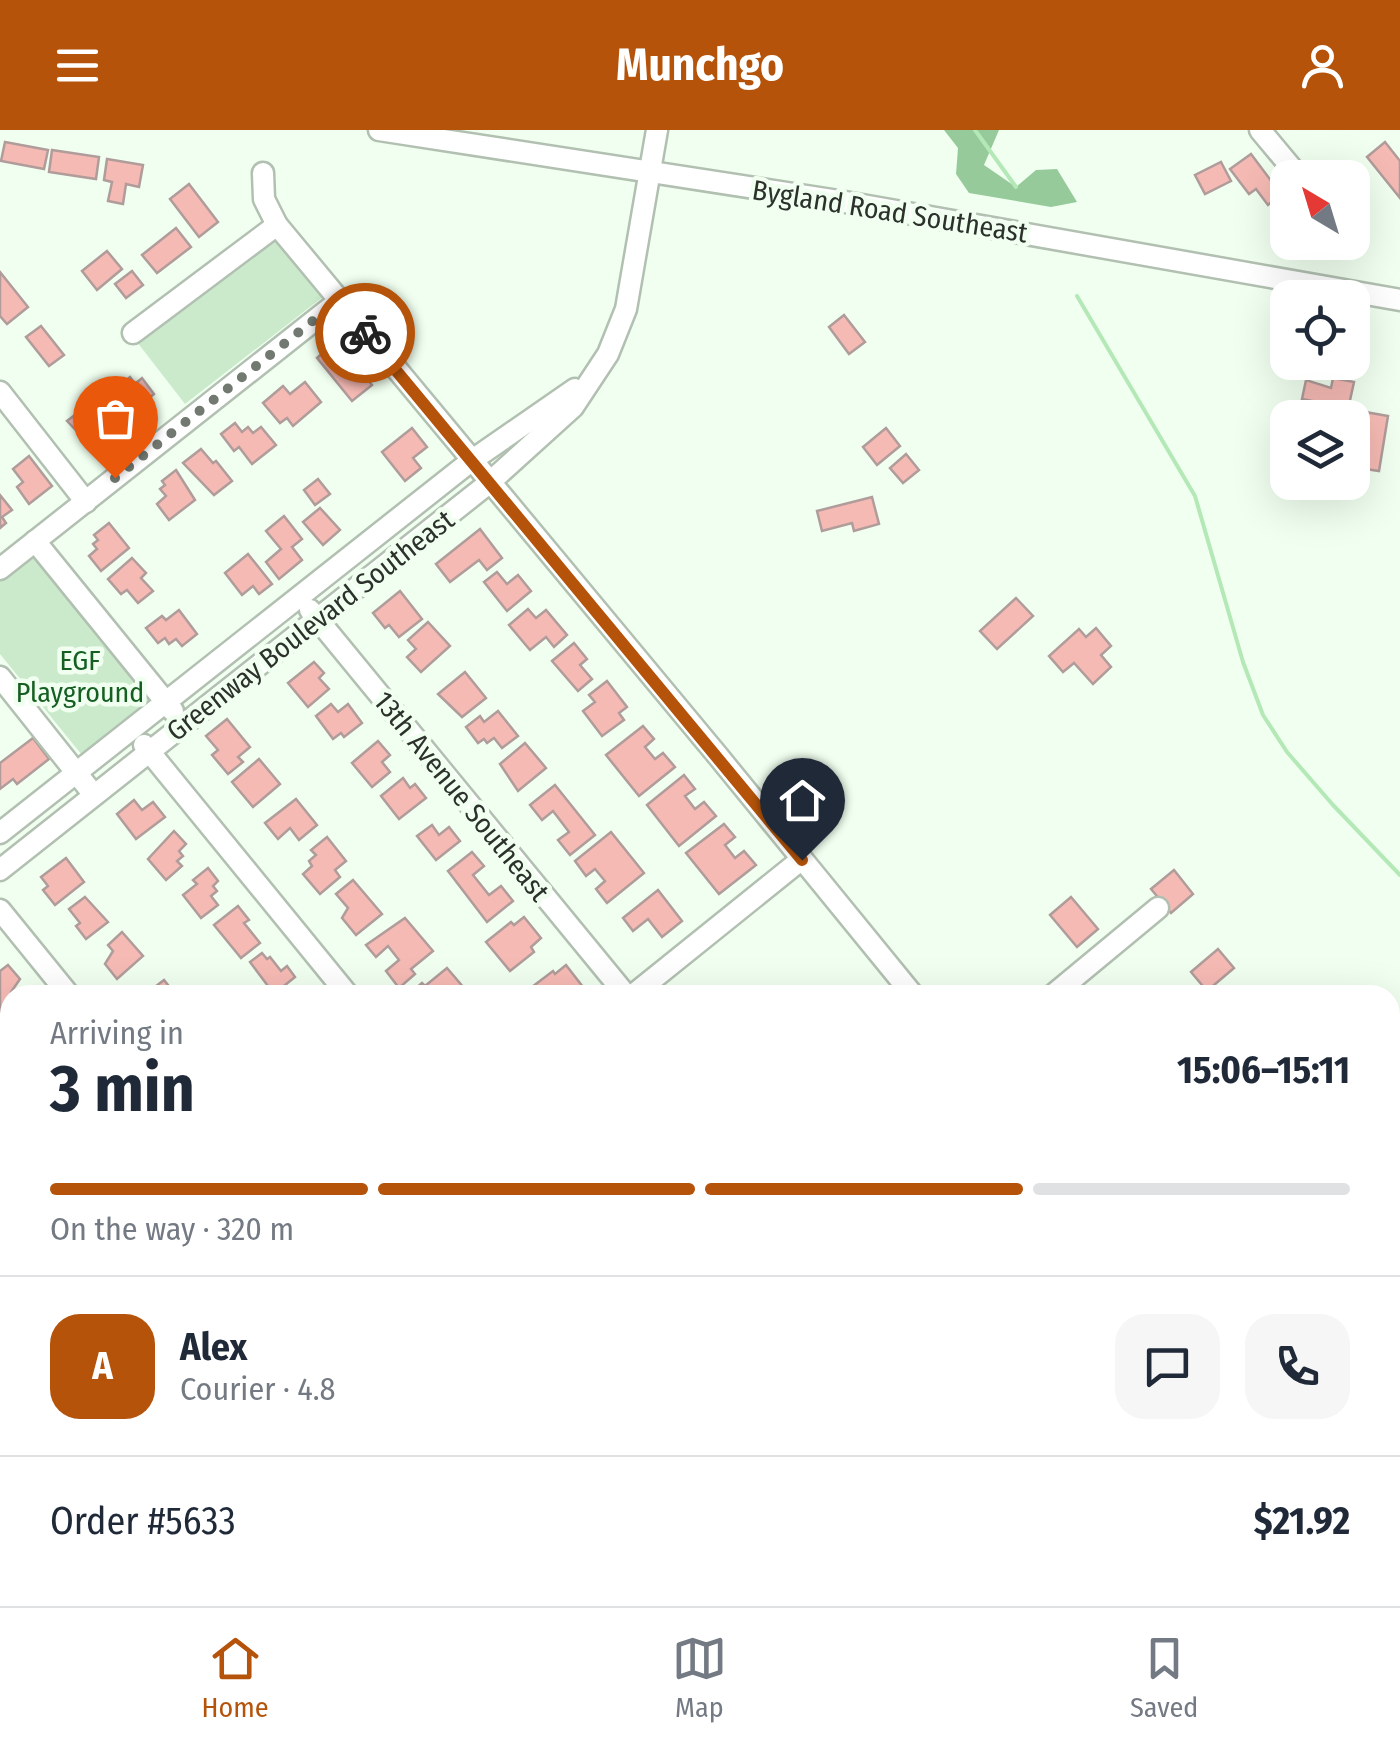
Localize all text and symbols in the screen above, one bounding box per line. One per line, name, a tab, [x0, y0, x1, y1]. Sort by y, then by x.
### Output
icon: menu	[50, 38, 105, 93]
text: Munchgo	[616, 38, 784, 92]
icon: person	[1295, 38, 1350, 93]
north arrow	[1270, 160, 1370, 260]
map controls	[1270, 160, 1370, 500]
street label: Bygland Road Southeast	[750, 173, 1031, 250]
button: locate	[1270, 280, 1370, 380]
courier	[315, 283, 415, 383]
icon: bike	[338, 306, 393, 361]
pin	[73, 376, 158, 479]
icon: bag	[88, 391, 143, 446]
button: layers	[1270, 400, 1370, 500]
street label: Greenway Boulevard Southeast	[160, 503, 461, 748]
park label: EGF Playground	[16, 644, 144, 709]
street label: 13th Avenue Southeast	[367, 685, 557, 908]
pin	[760, 758, 845, 861]
icon: home	[775, 773, 830, 828]
text: Arriving in	[50, 1014, 184, 1052]
text: 15:06–15:11	[1177, 1047, 1350, 1093]
text: 3 min	[50, 1050, 195, 1128]
text: On the way · 320 m	[50, 1210, 294, 1248]
button: chat	[1115, 1314, 1220, 1419]
button: phone	[1245, 1314, 1350, 1419]
text: Alex	[180, 1324, 247, 1370]
text: A	[92, 1343, 113, 1389]
text: Courier · 4.8	[180, 1370, 336, 1408]
text: Order #5633	[50, 1498, 236, 1544]
text: $21.92	[1254, 1498, 1350, 1544]
tab: Home	[202, 1631, 269, 1724]
tab: Map	[672, 1631, 727, 1724]
tab: Saved	[1130, 1631, 1198, 1724]

